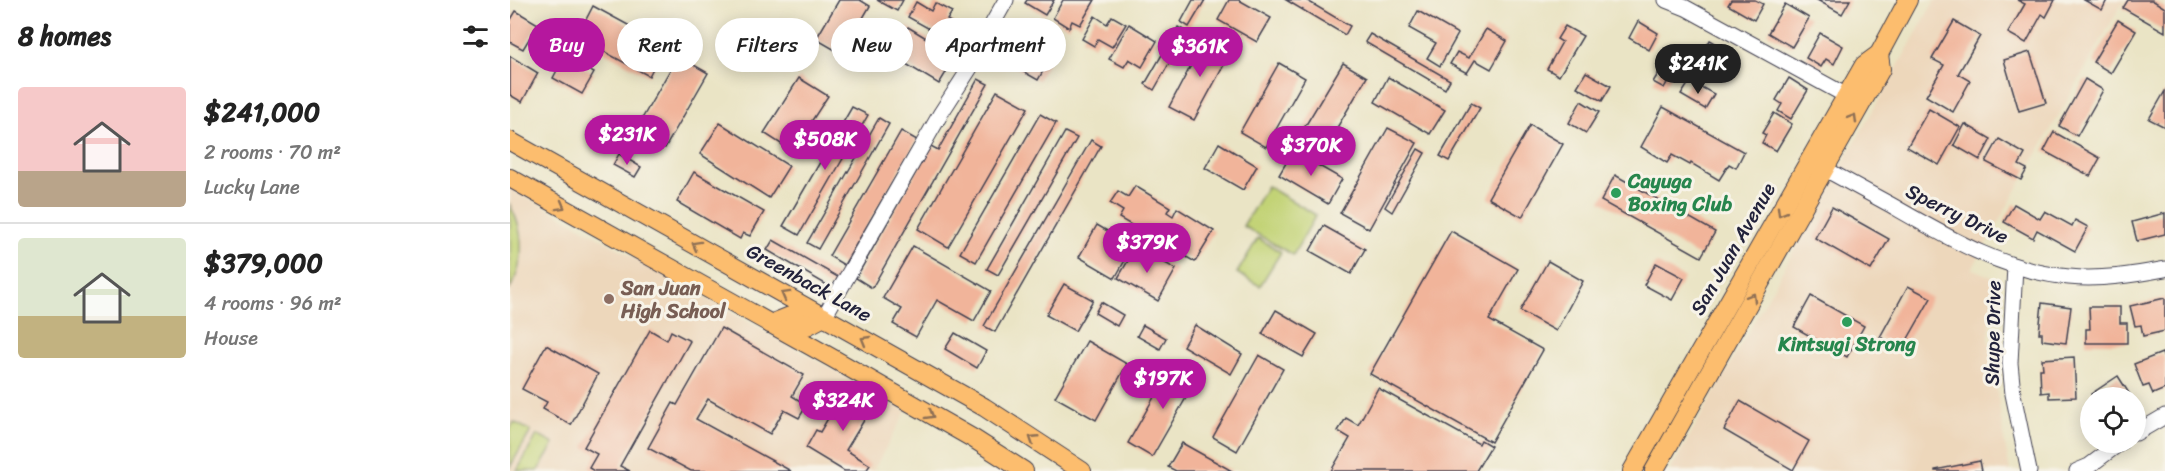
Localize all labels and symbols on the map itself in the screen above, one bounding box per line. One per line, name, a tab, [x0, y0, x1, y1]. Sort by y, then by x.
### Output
pin: $361K	[1158, 27, 1242, 78]
pin: $241K	[1656, 44, 1740, 95]
one-way arrow	[1846, 114, 1858, 124]
pin: $231K	[585, 115, 669, 166]
pin: $508K	[783, 120, 867, 171]
pin: $370K	[1269, 126, 1353, 177]
place label: Cayuga Boxing Club	[1627, 164, 1732, 222]
street label: Sperry Drive	[1900, 174, 2014, 254]
street label: San Juan Avenue	[1681, 176, 1785, 322]
marker: Cayuga Boxing Club	[1609, 186, 1623, 200]
one-way arrow	[555, 199, 565, 210]
one-way arrow	[1777, 206, 1788, 216]
pin: $379K	[1105, 223, 1189, 274]
street label: Greenback Lane	[740, 234, 878, 332]
one-way arrow	[691, 241, 702, 252]
place label: San Juan High School	[620, 271, 727, 329]
street label: Shupe Drive	[1975, 280, 2011, 386]
one-way arrow	[781, 291, 791, 302]
marker: San Juan High School	[602, 292, 616, 306]
one-way arrow	[1745, 293, 1756, 303]
marker: Kintsugi Strong	[1840, 315, 1854, 329]
place label: Kintsugi Strong	[1777, 327, 1916, 362]
one-way arrow	[861, 336, 871, 347]
pin: $197K	[1121, 359, 1205, 410]
pin: $324K	[801, 381, 885, 432]
one-way arrow	[924, 407, 934, 419]
one-way arrow	[1028, 435, 1039, 446]

